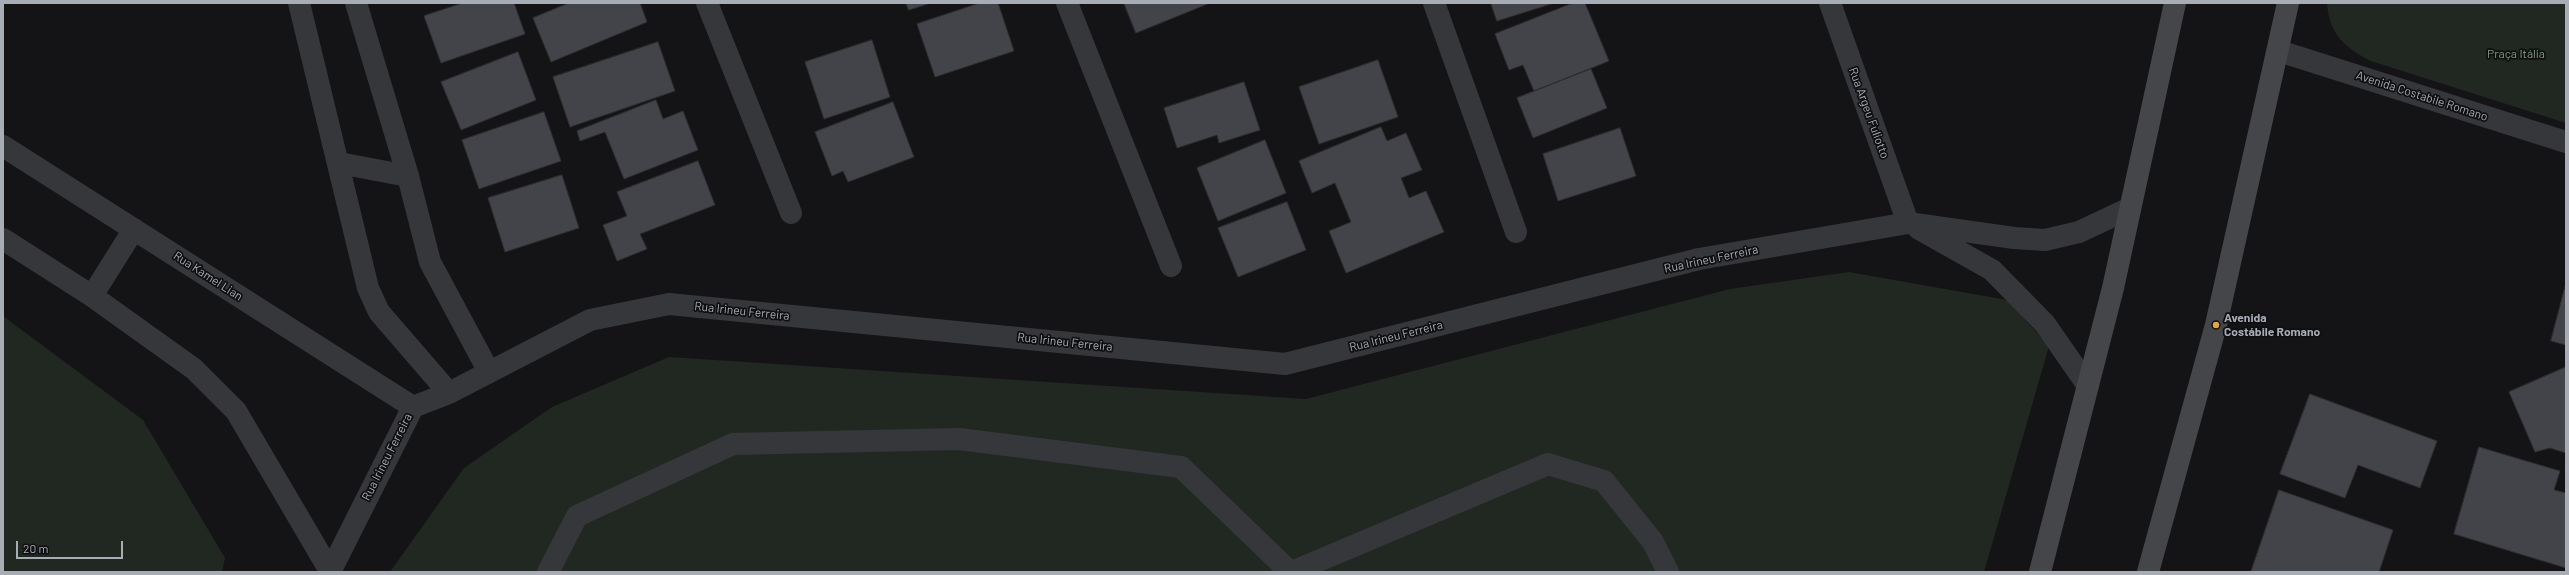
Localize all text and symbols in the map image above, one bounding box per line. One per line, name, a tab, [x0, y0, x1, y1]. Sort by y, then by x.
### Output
park label: Praça Itália	[2487, 47, 2545, 61]
street label: Rua Argeu Fuliotto	[1846, 65, 1892, 161]
street label: Avenida Costabile Romano	[2354, 68, 2490, 124]
street label: Rua Irineu Ferreira	[1663, 242, 1759, 276]
street label: Rua Kamel Lian	[171, 248, 245, 304]
street label: Rua Irineu Ferreira	[694, 299, 790, 323]
place label: Avenida Costábile Romano	[2224, 311, 2320, 339]
street label: Rua Irineu Ferreira	[1348, 317, 1444, 355]
marker: Avenida Costábile Romano	[2211, 320, 2221, 330]
street label: Rua Irineu Ferreira	[1017, 330, 1113, 354]
street label: Rua Irineu Ferreira	[359, 411, 415, 503]
scale bar	[18, 533, 125, 559]
text: 20 m	[23, 541, 49, 555]

